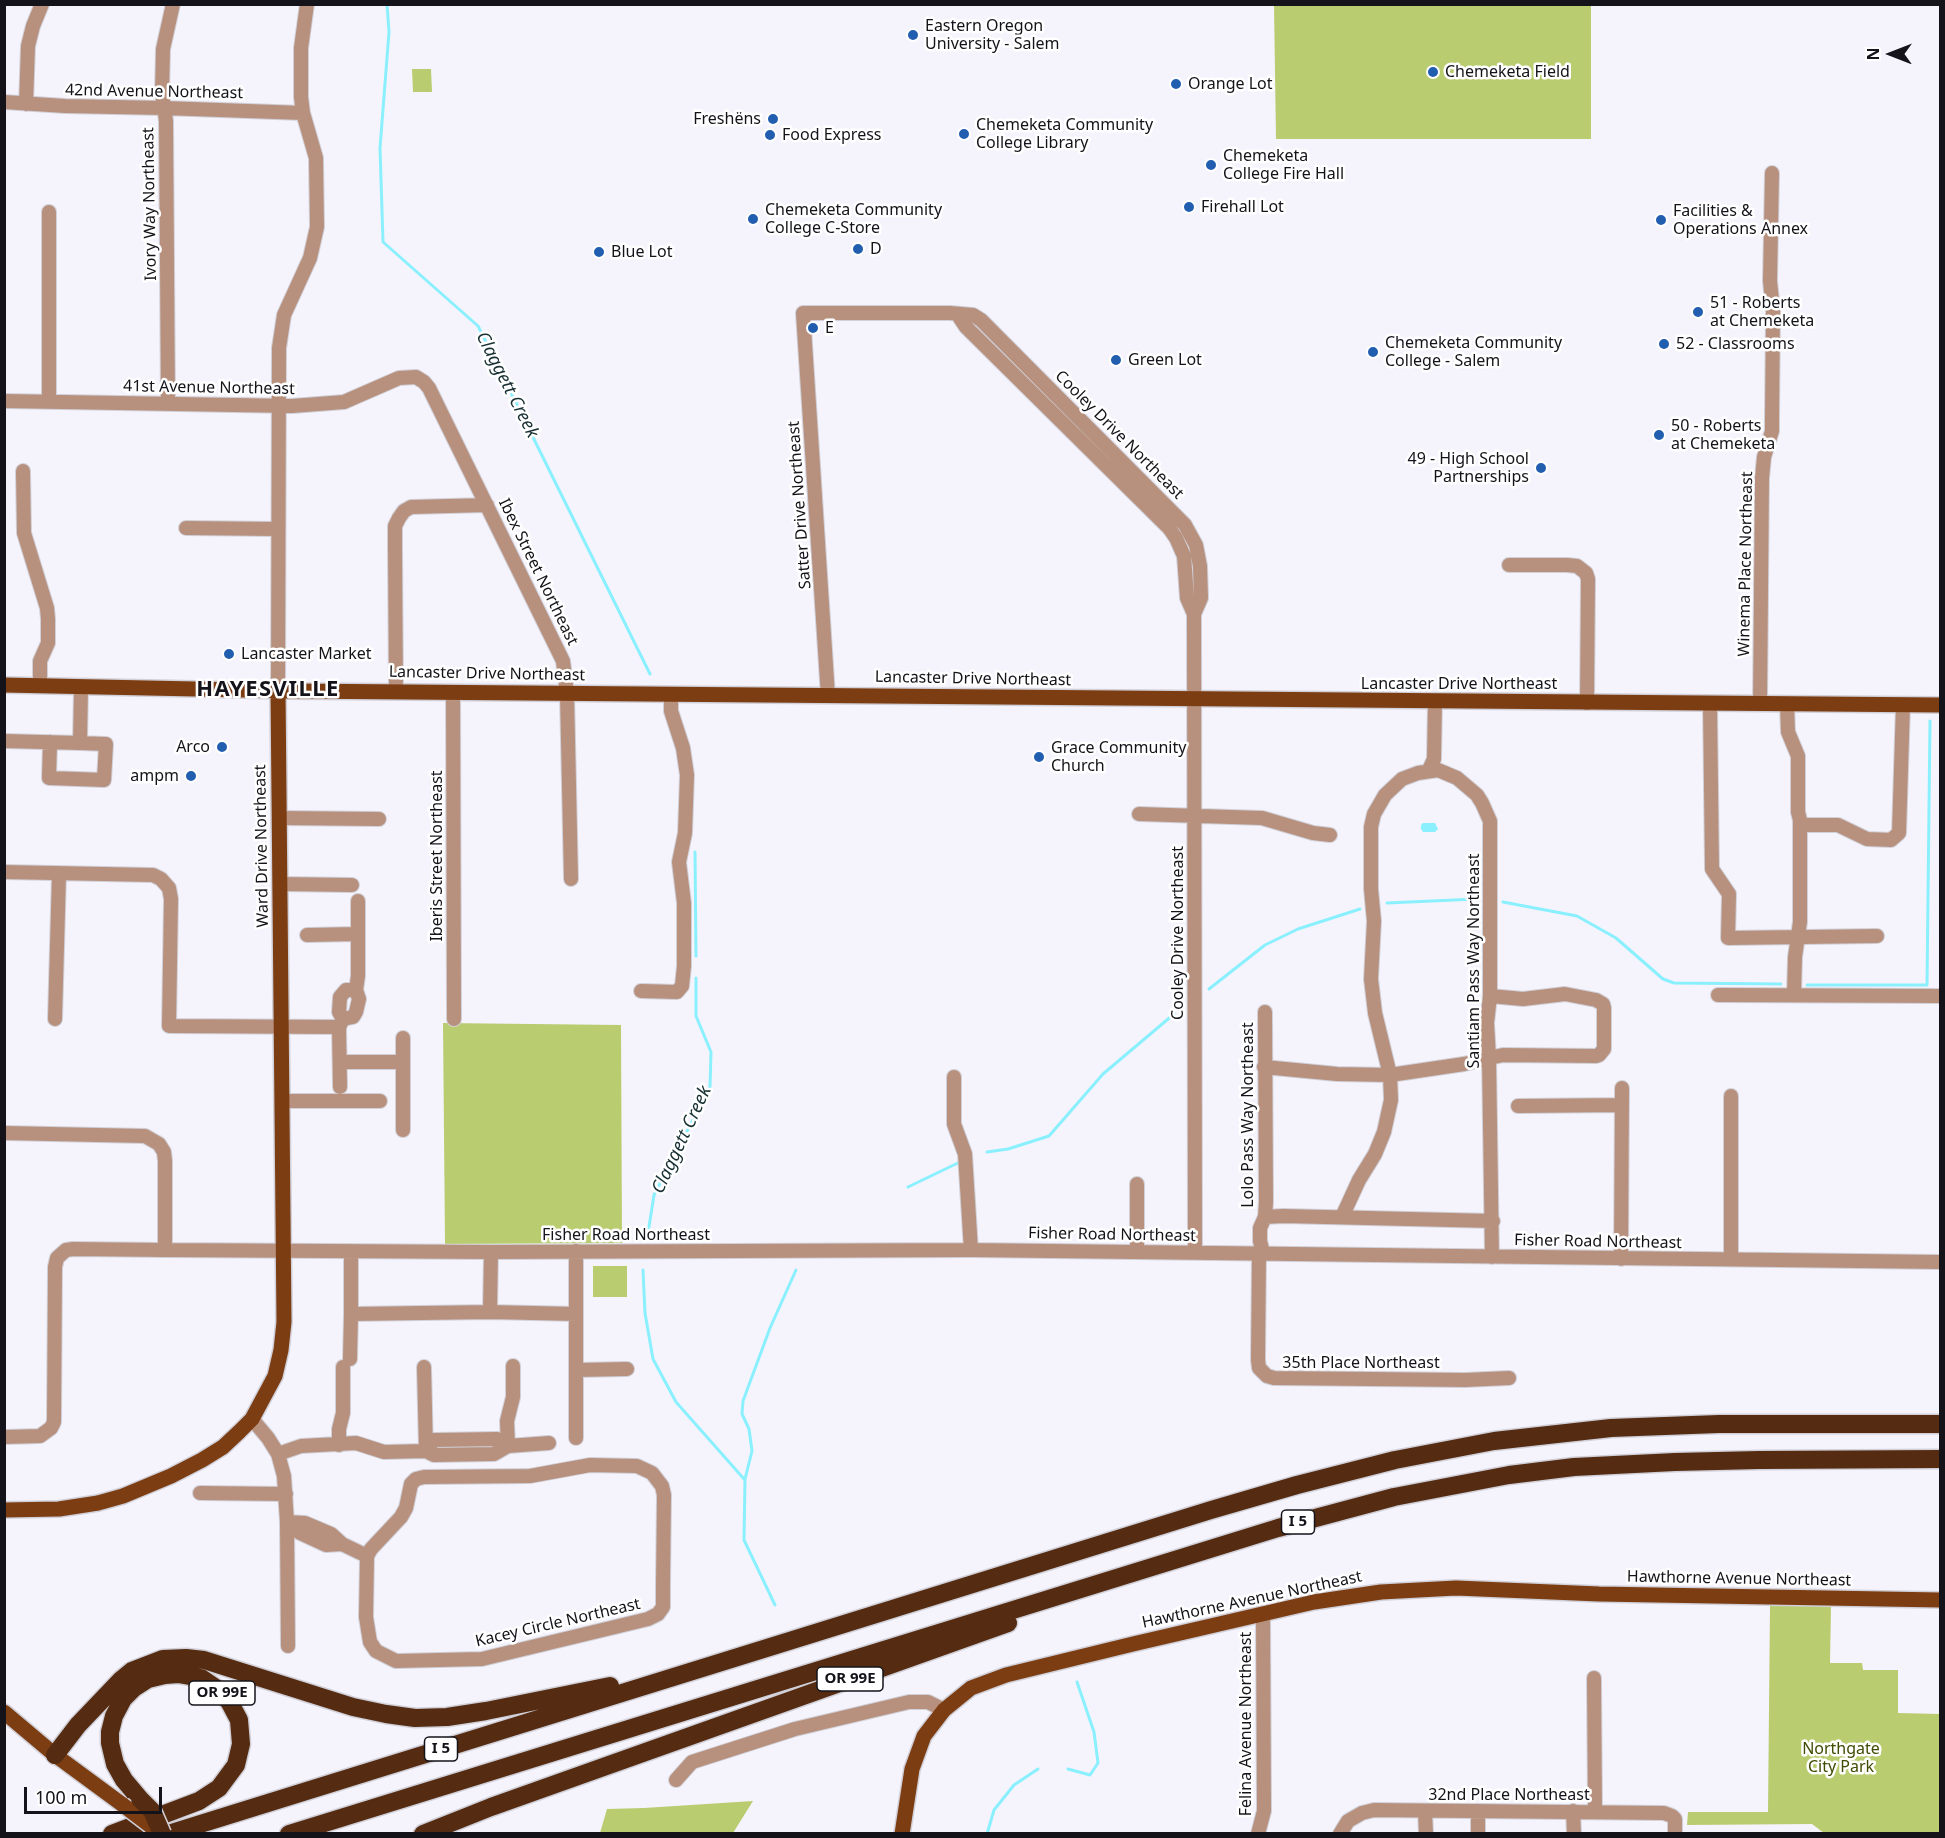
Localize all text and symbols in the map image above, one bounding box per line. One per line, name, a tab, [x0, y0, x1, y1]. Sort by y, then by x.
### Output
place label: Eastern Oregon University - Salem	[925, 16, 1060, 54]
north arrow	[1861, 24, 1921, 84]
marker: Eastern Oregon University - Salem	[906, 28, 920, 42]
text: N	[1862, 48, 1884, 61]
place label: Chemeketa Field	[1445, 62, 1570, 82]
marker: Chemeketa Field	[1426, 65, 1440, 79]
place label: Orange Lot	[1188, 74, 1273, 94]
marker: Orange Lot	[1169, 77, 1183, 91]
street label: 42nd Avenue Northeast	[65, 81, 243, 103]
place label: Freshëns	[693, 109, 761, 129]
marker: Freshëns	[766, 112, 780, 126]
place label: Chemeketa Community College Library	[976, 115, 1153, 153]
place label: Food Express	[782, 125, 882, 145]
street label: Ivory Way Northeast	[139, 127, 161, 281]
marker: Chemeketa Community College Library	[957, 127, 971, 141]
marker: Food Express	[763, 128, 777, 142]
place label: Chemeketa College Fire Hall	[1223, 146, 1344, 184]
marker: Chemeketa College Fire Hall	[1204, 158, 1218, 172]
place label: Firehall Lot	[1201, 197, 1284, 217]
place label: Chemeketa Community College C-Store	[765, 200, 942, 238]
marker: Firehall Lot	[1182, 200, 1196, 214]
place label: Facilities & Operations Annex	[1673, 201, 1808, 239]
marker: Chemeketa Community College C-Store	[746, 212, 760, 226]
marker: Facilities & Operations Annex	[1654, 213, 1668, 227]
place label: D	[870, 239, 882, 259]
place label: Blue Lot	[611, 242, 672, 262]
marker: D	[851, 242, 865, 256]
marker: Blue Lot	[592, 245, 606, 259]
place label: 51 - Roberts at Chemeketa	[1710, 293, 1814, 331]
marker: 51 - Roberts at Chemeketa	[1691, 305, 1705, 319]
place label: E	[825, 318, 834, 338]
marker: E	[806, 321, 820, 335]
water label: Claggett Creek	[471, 328, 543, 442]
place label: Chemeketa Community College - Salem	[1385, 333, 1562, 371]
place label: 52 - Classrooms	[1676, 334, 1795, 354]
marker: 52 - Classrooms	[1657, 337, 1671, 351]
marker: Chemeketa Community College - Salem	[1366, 345, 1380, 359]
place label: Green Lot	[1128, 350, 1202, 370]
marker: Green Lot	[1109, 353, 1123, 367]
street label: Cooley Drive Northeast	[1051, 367, 1187, 503]
street label: 41st Avenue Northeast	[123, 377, 295, 399]
place label: 50 - Roberts at Chemeketa	[1671, 416, 1775, 454]
street label: Satter Drive Northeast	[785, 420, 815, 590]
marker: 50 - Roberts at Chemeketa	[1652, 428, 1666, 442]
place label: 49 - High School Partnerships	[1408, 449, 1529, 487]
marker: 49 - High School Partnerships	[1534, 461, 1548, 475]
street label: Winema Place Northeast	[1735, 471, 1757, 657]
street label: Ibex Street Northeast	[494, 495, 582, 649]
place label: Lancaster Market	[241, 644, 372, 664]
marker: Lancaster Market	[222, 647, 236, 661]
street label: Lancaster Drive Northeast	[389, 663, 585, 685]
street label: Lancaster Drive Northeast	[875, 668, 1071, 690]
street label: Lancaster Drive Northeast	[1361, 674, 1557, 694]
district label: HAYESVILLE	[196, 677, 340, 703]
place label: Arco	[176, 737, 210, 757]
place label: Grace Community Church	[1051, 738, 1186, 776]
marker: Arco	[215, 740, 229, 754]
marker: Grace Community Church	[1032, 750, 1046, 764]
street label: Ward Drive Northeast	[251, 764, 273, 928]
place label: ampm	[130, 766, 179, 786]
marker: ampm	[184, 769, 198, 783]
street label: Iberis Street Northeast	[427, 770, 447, 942]
street label: Cooley Drive Northeast	[1168, 846, 1188, 1020]
street label: Santiam Pass Way Northeast	[1464, 853, 1484, 1069]
street label: Lolo Pass Way Northeast	[1238, 1022, 1258, 1208]
water label: Claggett Creek	[648, 1083, 716, 1197]
street label: Fisher Road Northeast	[1028, 1224, 1196, 1246]
street label: Fisher Road Northeast	[542, 1225, 710, 1245]
street label: Fisher Road Northeast	[1514, 1231, 1682, 1253]
street label: 35th Place Northeast	[1282, 1353, 1440, 1373]
road number: I 5	[1282, 1510, 1314, 1534]
street label: Hawthorne Avenue Northeast	[1140, 1567, 1364, 1633]
street label: Hawthorne Avenue Northeast	[1627, 1567, 1851, 1591]
street label: Kacey Circle Northeast	[474, 1595, 642, 1651]
street label: Felina Avenue Northeast	[1236, 1632, 1256, 1816]
road number: OR 99E	[817, 1667, 883, 1691]
road number: OR 99E	[189, 1681, 255, 1705]
road number: I 5	[424, 1737, 458, 1761]
park label: Northgate City Park	[1802, 1739, 1880, 1777]
scale bar	[27, 1775, 165, 1813]
text: 100 m	[35, 1785, 87, 1809]
street label: 32nd Place Northeast	[1428, 1785, 1590, 1805]

